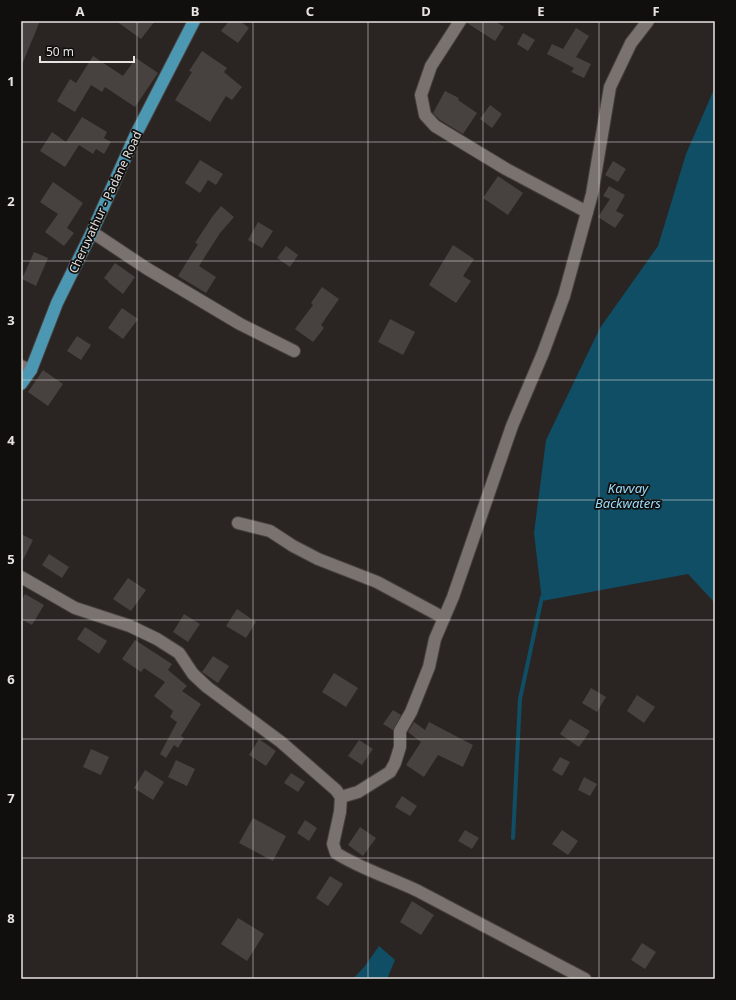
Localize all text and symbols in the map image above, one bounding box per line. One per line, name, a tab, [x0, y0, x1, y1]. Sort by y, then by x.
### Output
text: A	[76, 2, 85, 20]
text: B	[191, 2, 199, 20]
text: C	[306, 2, 314, 20]
text: D	[421, 2, 431, 20]
text: E	[537, 2, 545, 20]
text: F	[652, 2, 660, 20]
scale bar	[40, 38, 134, 64]
text: 50 m	[46, 43, 74, 60]
text: 1	[7, 72, 15, 90]
street label: Cheruvathur - Padane Road	[64, 128, 146, 276]
text: 2	[7, 192, 15, 210]
text: 3	[7, 311, 15, 329]
text: 4	[7, 431, 15, 449]
water label: Kavvay Backwaters	[595, 479, 661, 512]
text: 5	[7, 550, 15, 568]
text: 6	[7, 670, 15, 688]
text: 7	[7, 789, 15, 807]
text: 8	[7, 909, 15, 927]

